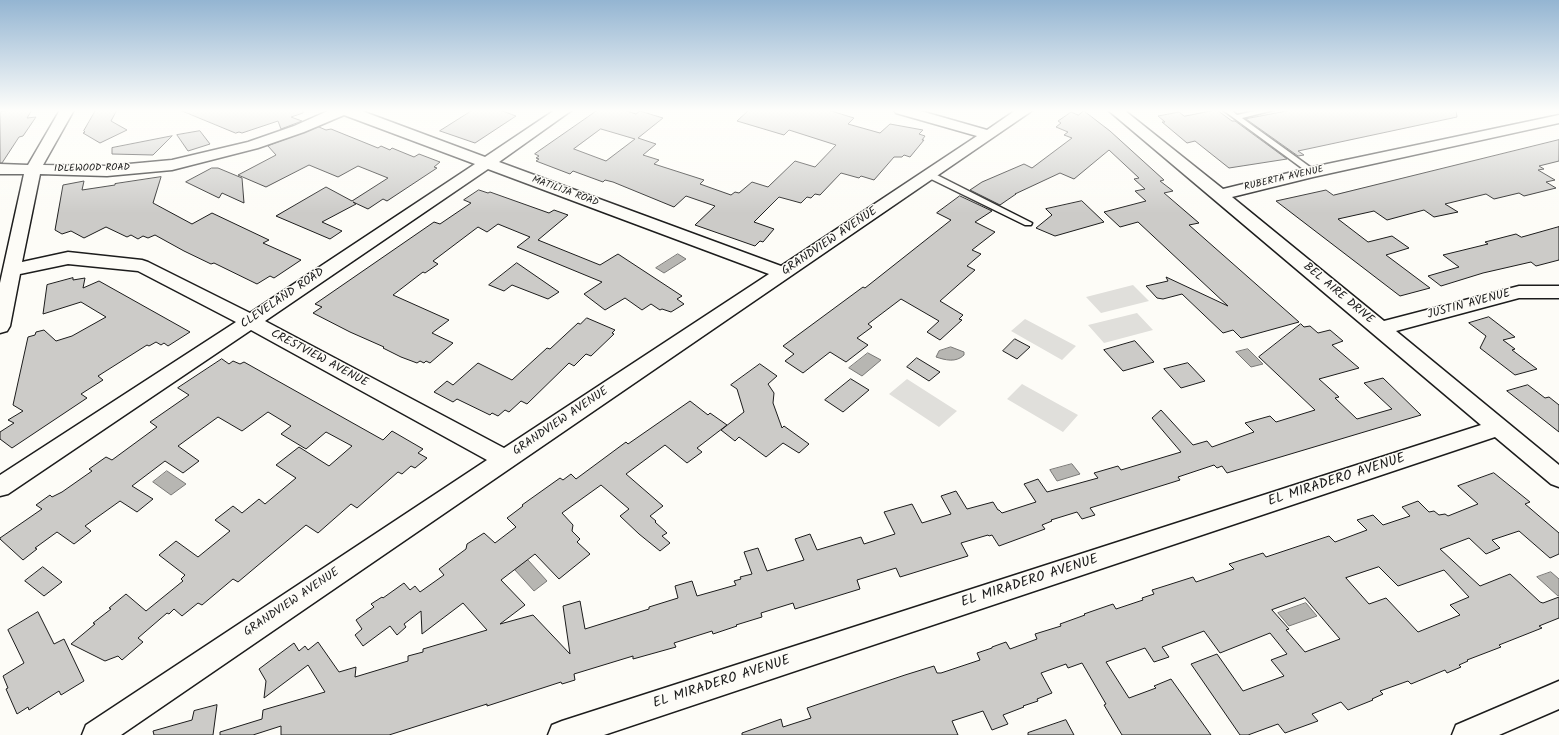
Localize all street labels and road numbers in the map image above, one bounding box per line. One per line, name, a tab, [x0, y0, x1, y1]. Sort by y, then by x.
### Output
street label: IDLEWOOD ROAD	[54, 162, 130, 176]
street label: RUBERTA AVENUE	[1243, 164, 1325, 194]
street label: MATILIJA ROAD	[530, 174, 600, 210]
street label: GRANDVIEW AVENUE	[780, 205, 880, 279]
street label: BEL AIRE DRIVE	[1300, 260, 1376, 328]
street label: CLEVELAND ROAD	[238, 266, 328, 332]
street label: JUSTIN AVENUE	[1426, 287, 1512, 323]
street label: CRESTVIEW AVENUE	[268, 327, 370, 391]
street label: GRANDVIEW AVENUE	[511, 385, 611, 459]
street label: EL MIRADERO AVENUE	[1266, 451, 1408, 511]
street label: EL MIRADERO AVENUE	[959, 552, 1101, 612]
street label: GRANDVIEW AVENUE	[242, 566, 342, 640]
street label: EL MIRADERO AVENUE	[651, 653, 793, 713]

